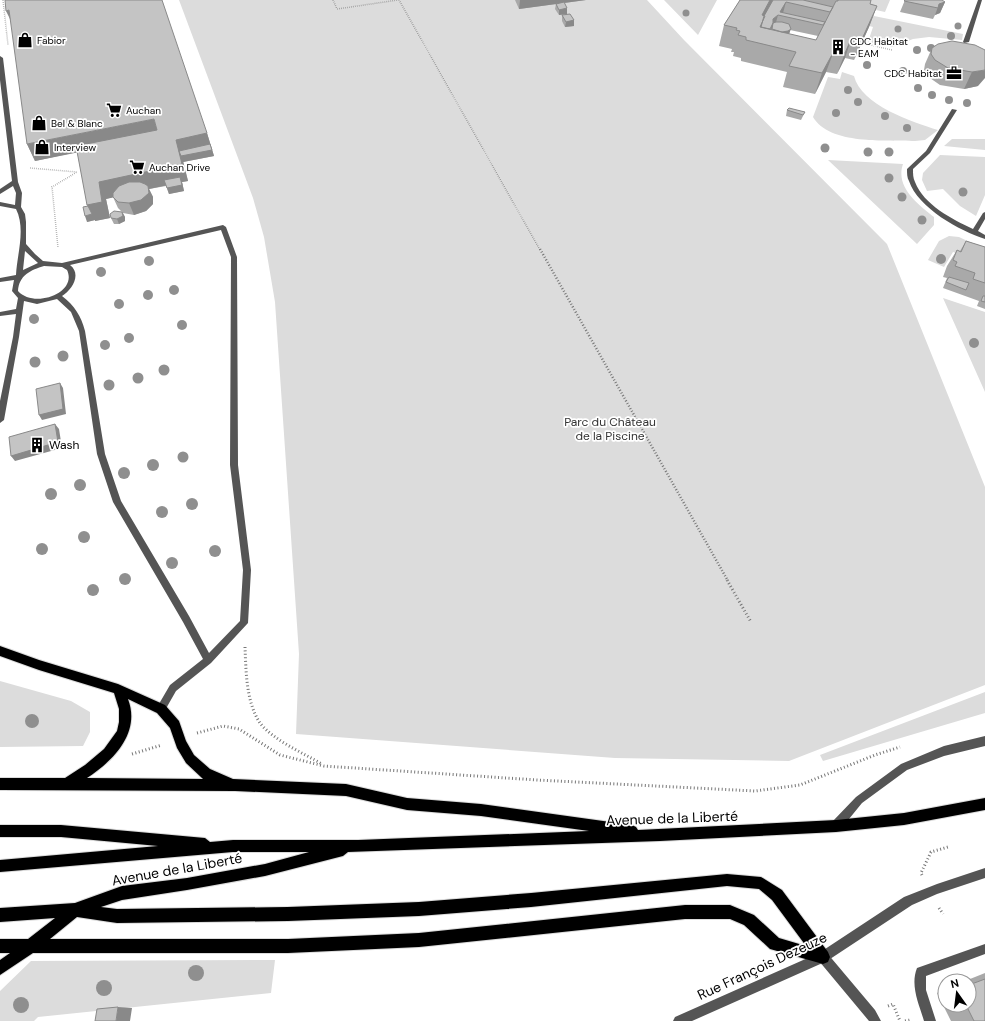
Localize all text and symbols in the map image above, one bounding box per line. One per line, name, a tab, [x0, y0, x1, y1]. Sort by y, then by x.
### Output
shop icon: Fabior	[16, 31, 34, 49]
place label: Fabior	[37, 34, 66, 47]
place label: CDC Habitat - EAM	[850, 35, 908, 60]
building icon: CDC Habitat - EAM	[829, 38, 847, 56]
office icon: CDC Habitat	[945, 64, 963, 82]
place label: CDC Habitat	[884, 67, 942, 80]
supermarket icon: Auchan	[105, 101, 123, 119]
place label: Auchan	[126, 104, 161, 117]
shop icon: Bel & Blanc	[30, 114, 48, 132]
place label: Bel & Blanc	[51, 117, 103, 130]
shop icon: Interview	[33, 138, 51, 156]
place label: Interview	[54, 141, 96, 154]
supermarket icon: Auchan Drive	[128, 158, 146, 176]
place label: Auchan Drive	[149, 161, 211, 174]
park label: Parc du Château de la Piscine	[564, 414, 656, 444]
building icon: Wash	[28, 436, 46, 454]
place label: Wash	[49, 437, 80, 453]
street label: Avenue de la Liberté	[606, 807, 738, 829]
street label: Avenue de la Liberté	[110, 849, 244, 889]
street label: Rue François Dezeuze	[694, 928, 830, 1004]
north arrow	[937, 973, 977, 1013]
text: N	[949, 976, 960, 991]

